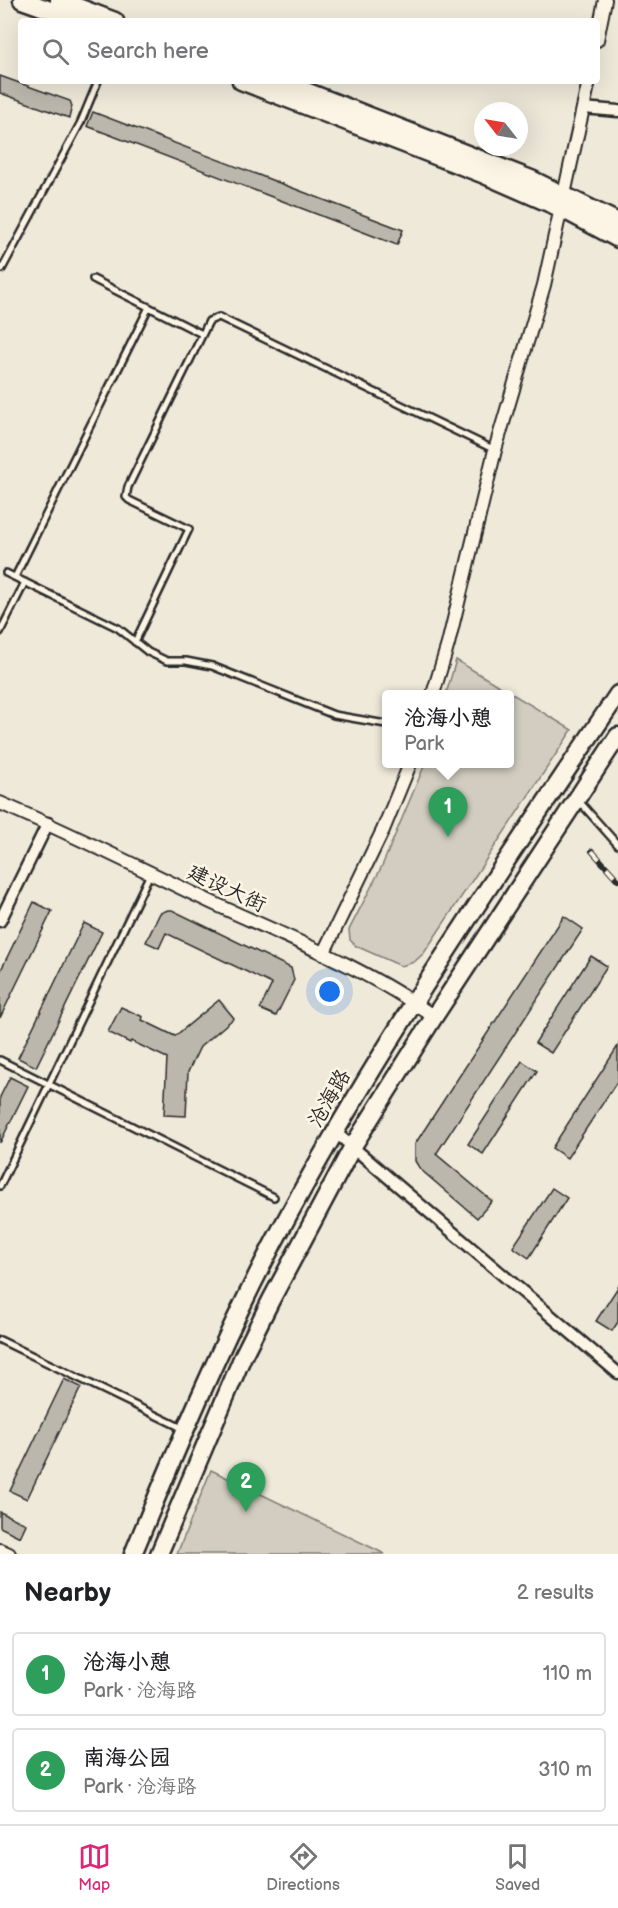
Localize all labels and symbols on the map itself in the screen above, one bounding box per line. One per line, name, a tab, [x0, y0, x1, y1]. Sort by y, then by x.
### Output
north arrow	[474, 102, 528, 156]
pin: 1	[428, 788, 468, 837]
street label: 建设大街	[183, 859, 270, 918]
your location	[315, 977, 344, 1006]
street label: 沧海路	[303, 1065, 356, 1132]
pin: 2	[226, 1462, 266, 1512]

